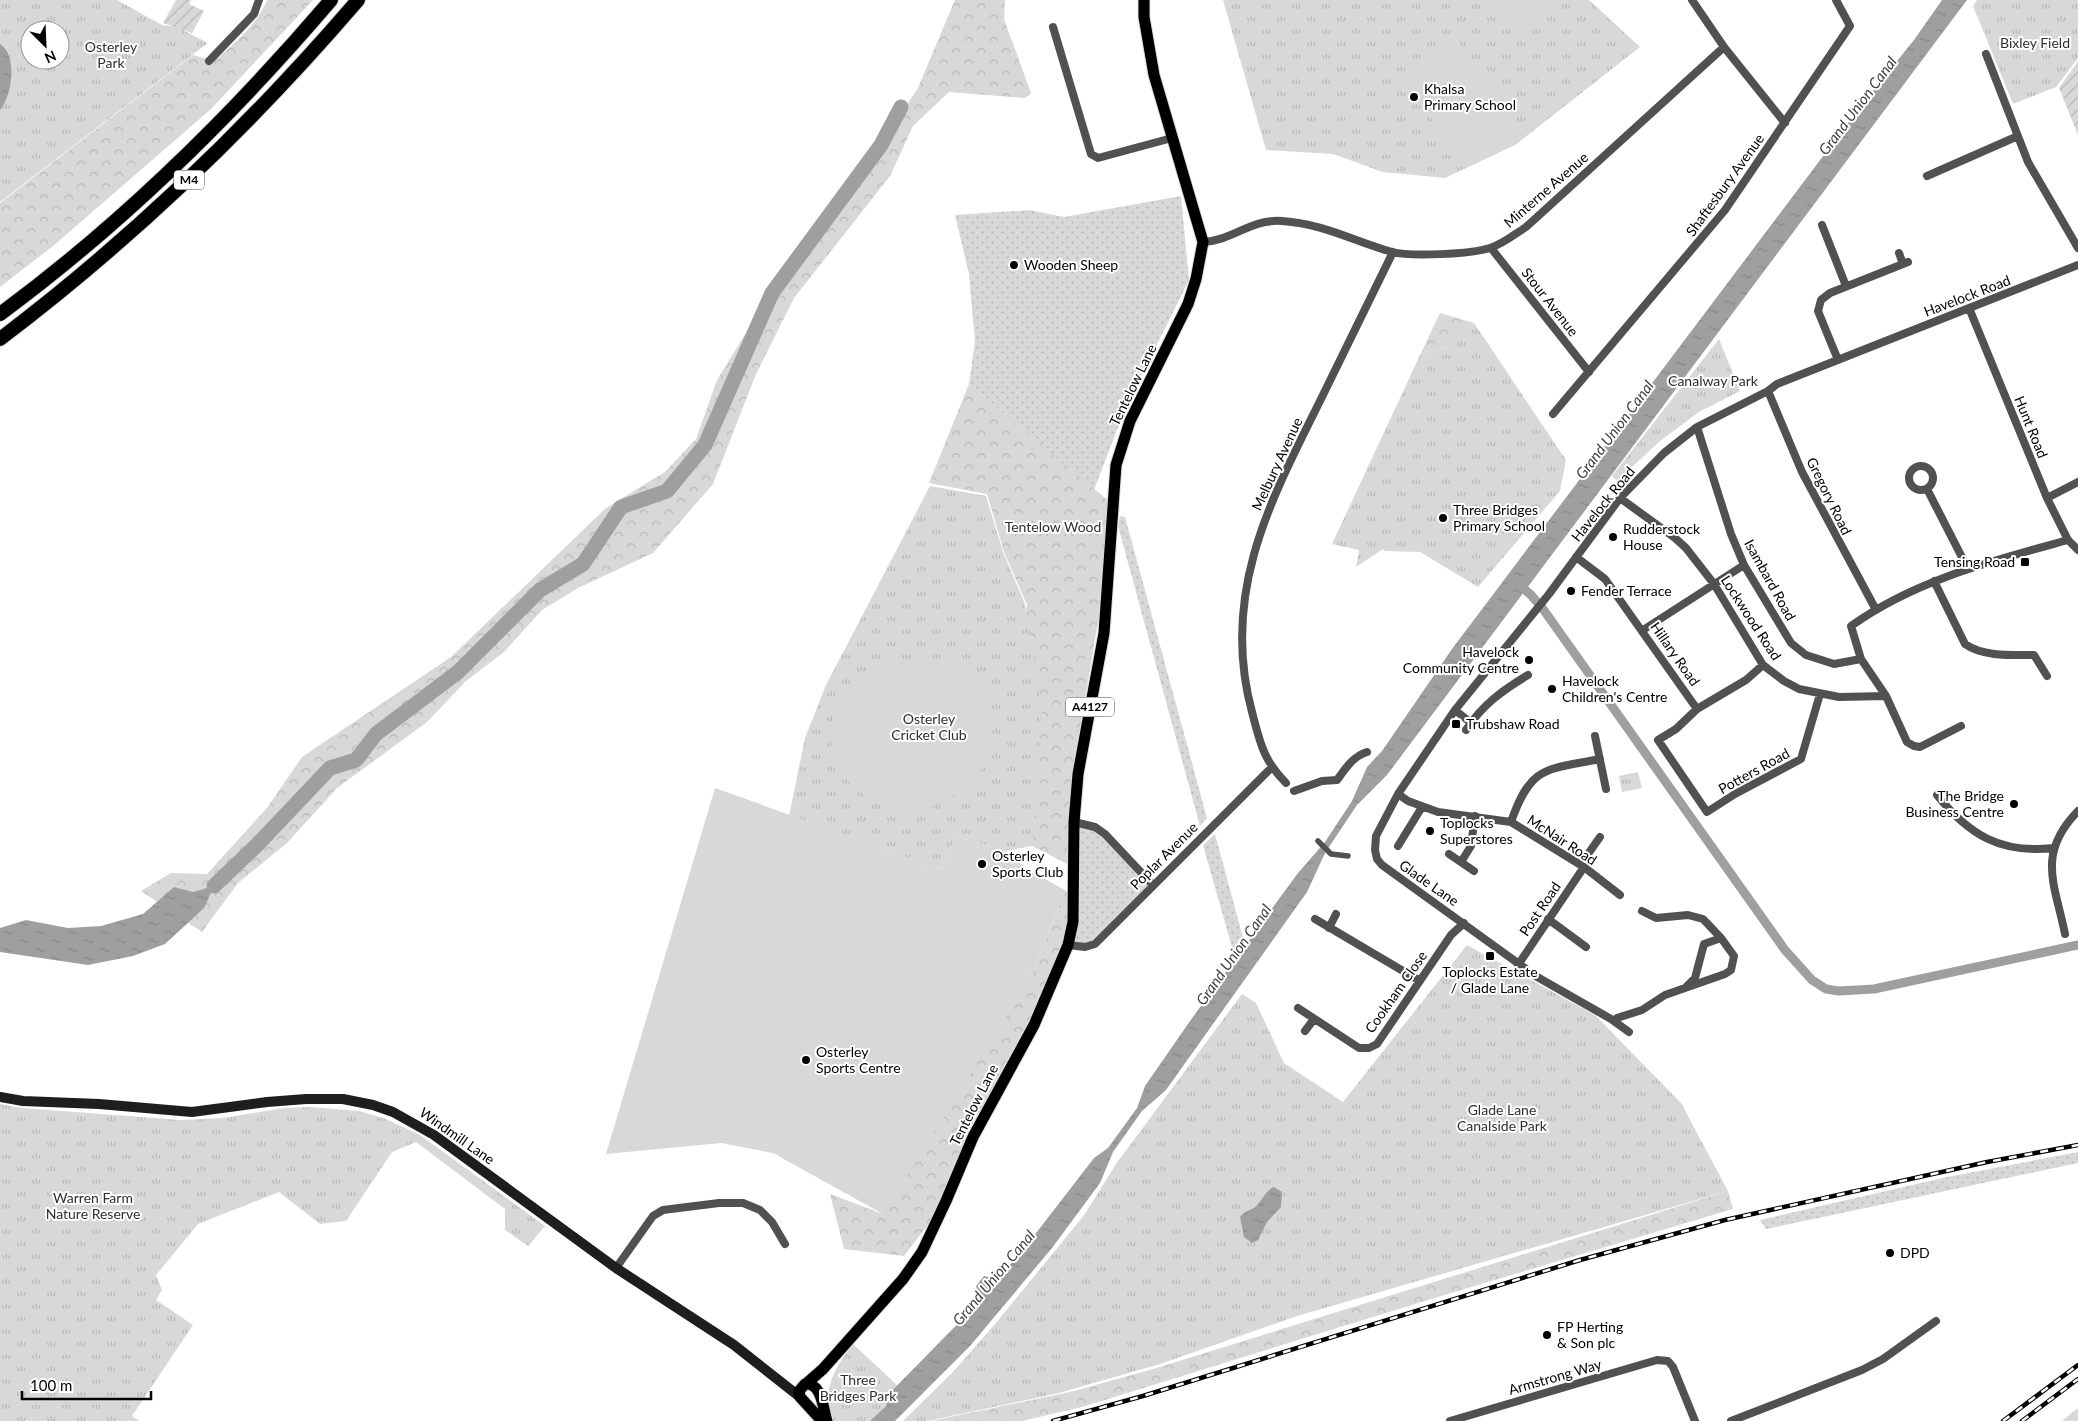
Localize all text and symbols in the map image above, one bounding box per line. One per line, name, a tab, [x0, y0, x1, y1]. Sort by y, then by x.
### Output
north arrow	[20, 20, 70, 70]
park label: Bixley Field	[2000, 34, 2070, 51]
park label: Osterley Park	[85, 38, 138, 71]
text: N	[42, 47, 59, 67]
water label: Grand Union Canal	[1814, 52, 1900, 158]
place label: Khalsa Primary School	[1424, 80, 1516, 113]
marker: Khalsa Primary School	[1408, 91, 1420, 103]
street label: Shaftesbury Avenue	[1682, 130, 1767, 239]
street label: Minterne Avenue	[1500, 148, 1591, 231]
road number: M4	[174, 170, 204, 190]
place label: Wooden Sheep	[1024, 256, 1118, 273]
marker: Wooden Sheep	[1008, 259, 1020, 271]
street label: Stour Avenue	[1518, 264, 1582, 339]
street label: Havelock Road	[1921, 271, 2013, 320]
street label: Tentelow Lane	[1105, 341, 1160, 428]
park label: Canalway Park	[1668, 372, 1759, 389]
water label: Grand Union Canal	[1571, 376, 1657, 482]
street label: Hunt Road	[2011, 393, 2052, 460]
street label: Melbury Avenue	[1248, 415, 1306, 513]
street label: Gregory Road	[1803, 454, 1856, 537]
street label: Havelock Road	[1567, 463, 1638, 545]
place label: Three Bridges Primary School	[1453, 501, 1545, 534]
marker: Three Bridges Primary School	[1437, 512, 1449, 524]
park label: Tentelow Wood	[1005, 518, 1101, 535]
place label: Rudderstock House	[1623, 520, 1701, 553]
marker: Rudderstock House	[1607, 531, 1619, 543]
street label: Isambard Road	[1741, 536, 1800, 623]
place label: Tensing Road	[1934, 553, 2015, 570]
marker: Tensing Road	[2019, 556, 2031, 568]
street label: Lockwood Road	[1718, 572, 1785, 663]
place label: Fender Terrace	[1581, 582, 1672, 599]
marker: Fender Terrace	[1565, 585, 1577, 597]
street label: Hillary Road	[1647, 618, 1704, 689]
place label: Havelock Community Centre	[1403, 643, 1520, 676]
marker: Havelock Community Centre	[1523, 654, 1535, 666]
place label: Havelock Children's Centre	[1562, 672, 1667, 705]
marker: Havelock Children's Centre	[1546, 683, 1558, 695]
road number: A4127	[1066, 698, 1114, 716]
park label: Osterley Cricket Club	[891, 710, 967, 743]
place label: Trubshaw Road	[1466, 715, 1560, 732]
marker: Trubshaw Road	[1450, 718, 1462, 730]
street label: Potters Road	[1715, 744, 1792, 797]
place label: The Bridge Business Centre	[1905, 787, 2004, 820]
marker: The Bridge Business Centre	[2008, 798, 2020, 810]
street label: McNair Road	[1524, 811, 1600, 868]
place label: Toplocks Superstores	[1440, 814, 1513, 847]
street label: Poplar Avenue	[1126, 818, 1201, 893]
marker: Toplocks Superstores	[1424, 825, 1436, 837]
place label: Osterley Sports Club	[992, 847, 1063, 880]
street label: Glade Lane	[1396, 856, 1462, 909]
marker: Osterley Sports Club	[976, 858, 988, 870]
street label: Post Road	[1515, 878, 1564, 939]
water label: Grand Union Canal	[1192, 900, 1275, 1008]
street label: Cookham Close	[1361, 947, 1430, 1036]
marker: Toplocks Estate / Glade Lane	[1484, 950, 1496, 962]
place label: Toplocks Estate / Glade Lane	[1442, 963, 1538, 996]
place label: Osterley Sports Centre	[816, 1043, 901, 1076]
marker: Osterley Sports Centre	[800, 1054, 812, 1066]
street label: Tentelow Lane	[946, 1061, 1001, 1148]
park label: Glade Lane Canalside Park	[1457, 1101, 1548, 1134]
street label: Windmill Lane	[416, 1103, 498, 1168]
park label: Warren Farm Nature Reserve	[46, 1189, 140, 1222]
water label: Grand Union Canal	[948, 1226, 1039, 1329]
place label: DPD	[1900, 1244, 1930, 1261]
marker: DPD	[1884, 1247, 1896, 1259]
place label: FP Herting & Son plc	[1557, 1318, 1623, 1351]
marker: FP Herting & Son plc	[1541, 1329, 1553, 1341]
street label: Armstrong Way	[1506, 1355, 1604, 1398]
scale bar	[22, 1368, 151, 1400]
park label: Three Bridges Park	[820, 1371, 897, 1404]
text: 100 m	[30, 1376, 72, 1394]

